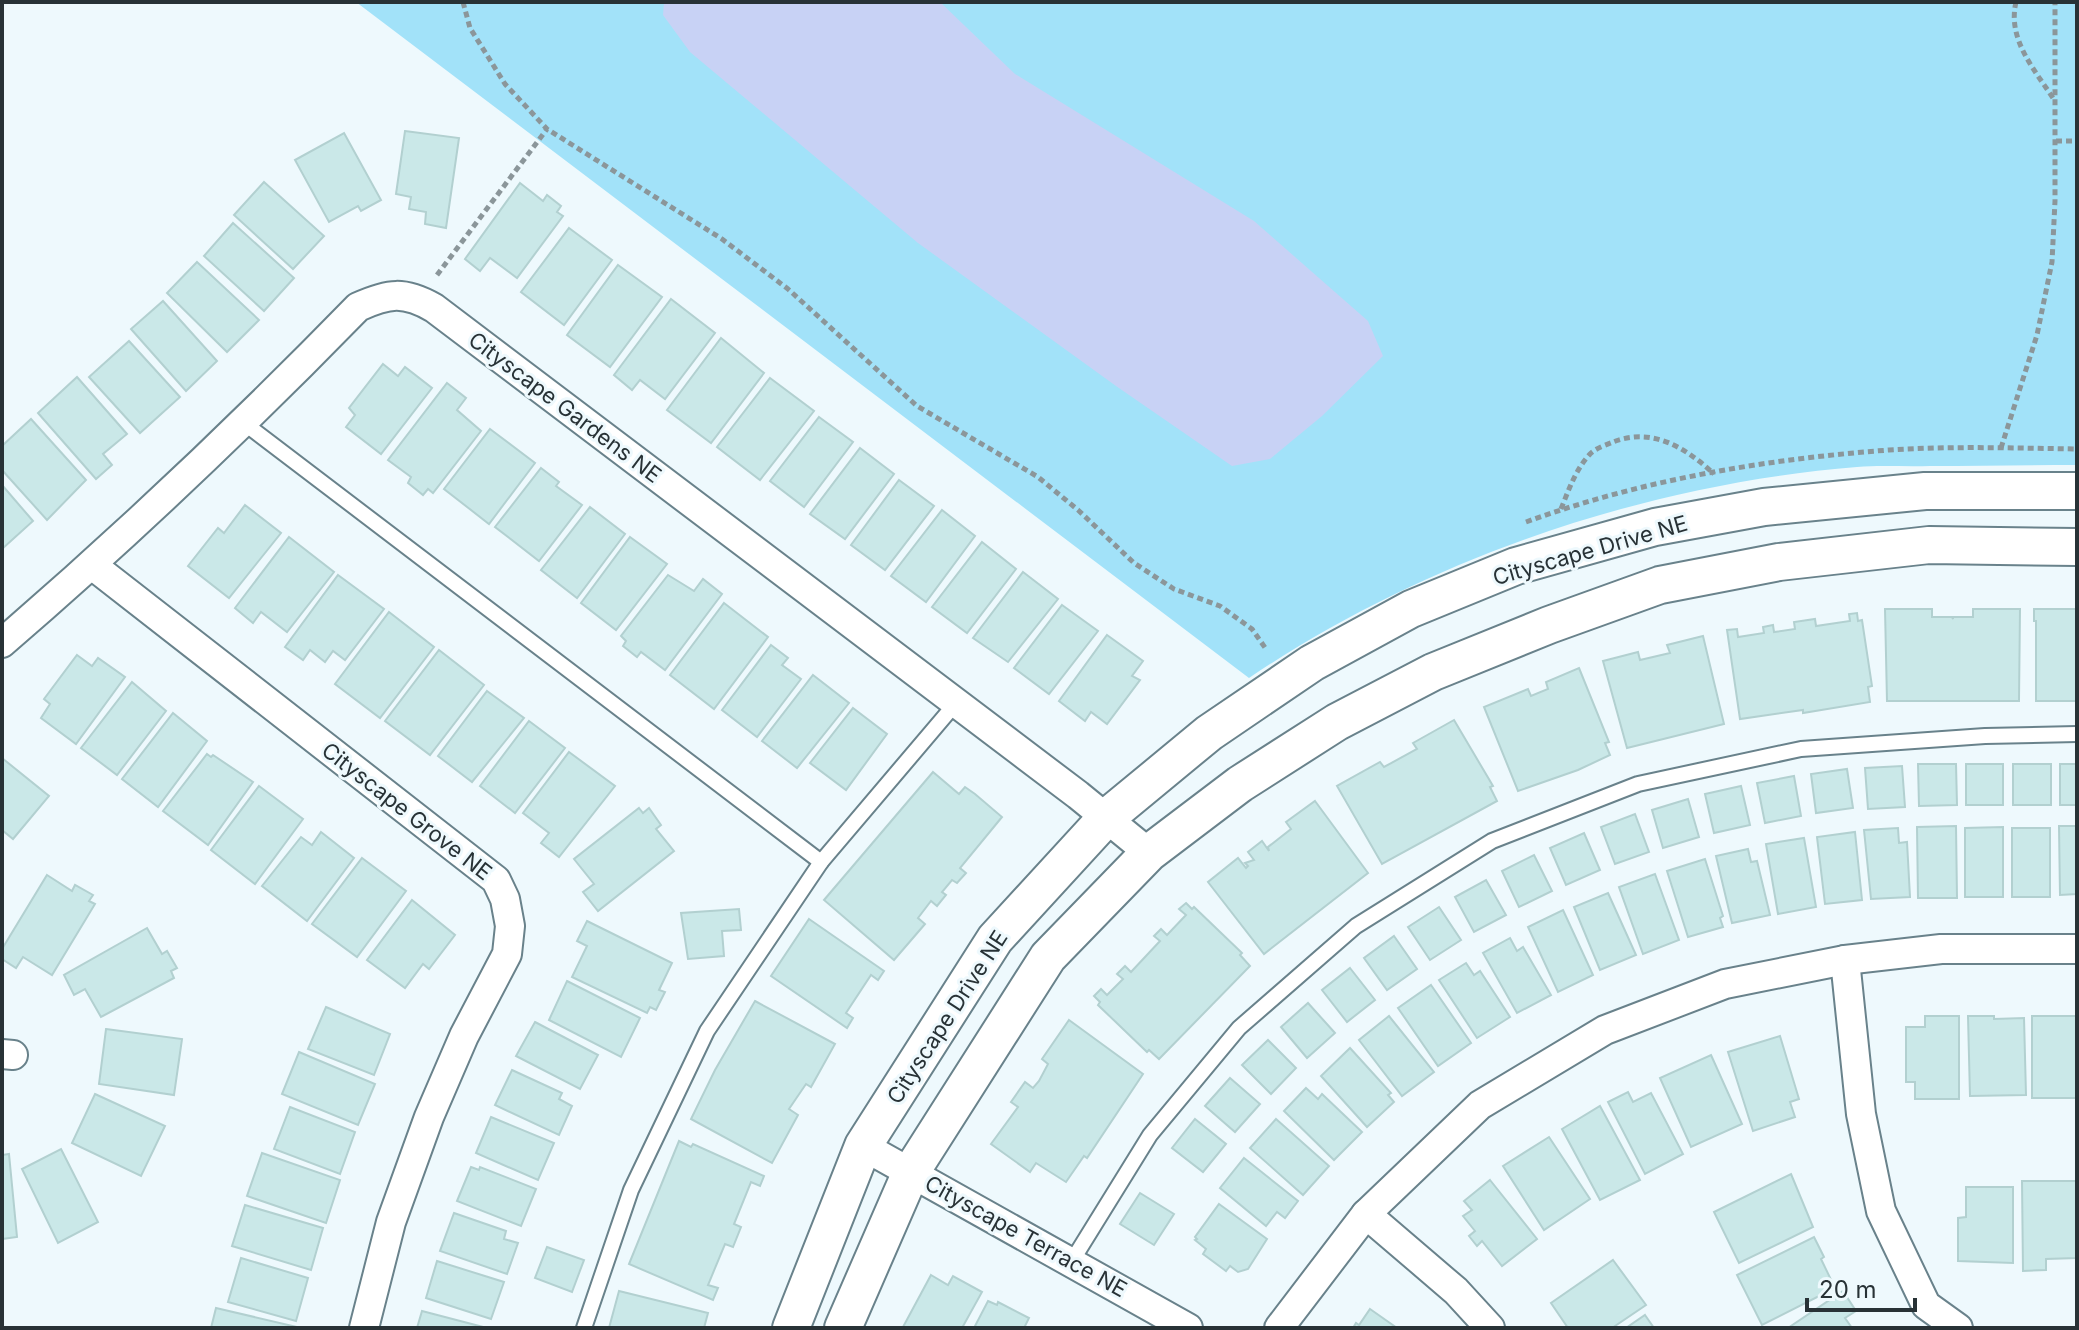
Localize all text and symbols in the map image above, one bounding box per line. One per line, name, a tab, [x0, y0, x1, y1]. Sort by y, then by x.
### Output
street label: Cityscape Gardens NE	[464, 326, 666, 488]
street label: Cityscape Drive NE	[1490, 510, 1690, 590]
street label: Cityscape Grove NE	[317, 737, 497, 885]
street label: Cityscape Drive NE	[881, 926, 1013, 1108]
street label: Cityscape Terrace NE	[921, 1170, 1131, 1302]
scale bar	[1807, 1262, 1915, 1312]
text: 20 m	[1819, 1275, 1877, 1304]

